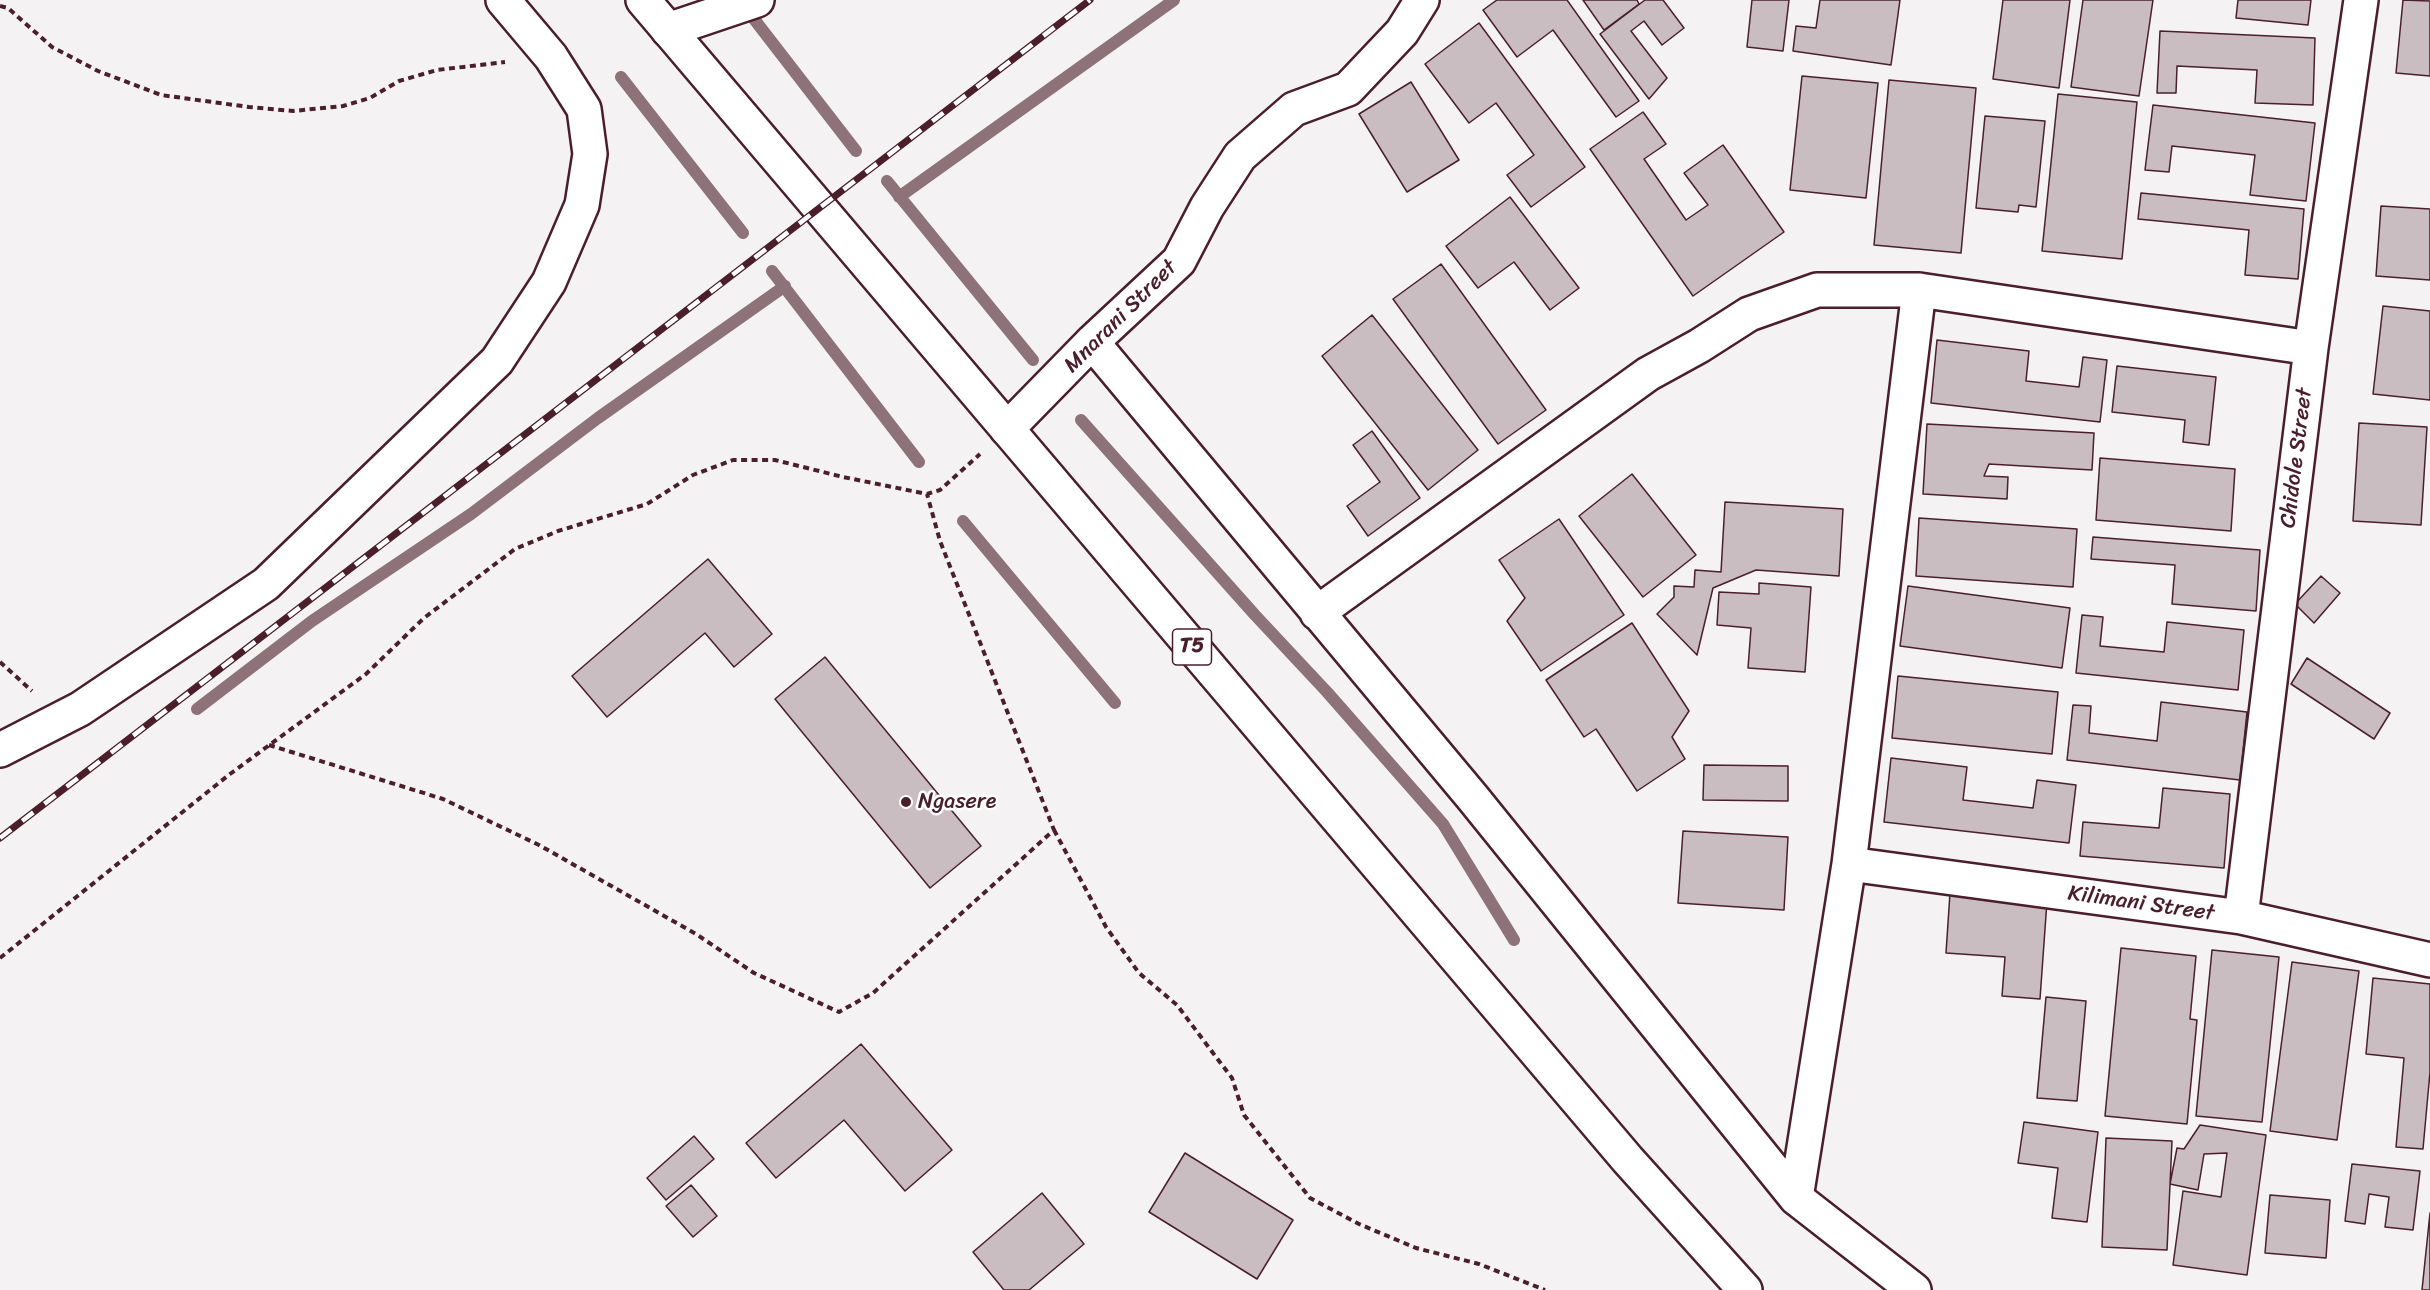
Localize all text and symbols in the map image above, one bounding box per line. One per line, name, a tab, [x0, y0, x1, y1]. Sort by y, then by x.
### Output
street label: Mnarani Street	[1059, 255, 1183, 379]
street label: Chidole Street	[2275, 387, 2319, 529]
road number: T5	[1172, 629, 1212, 665]
place label: Ngasere	[918, 789, 996, 815]
marker: Ngasere	[899, 795, 913, 809]
street label: Kilimani Street	[2066, 881, 2216, 927]

